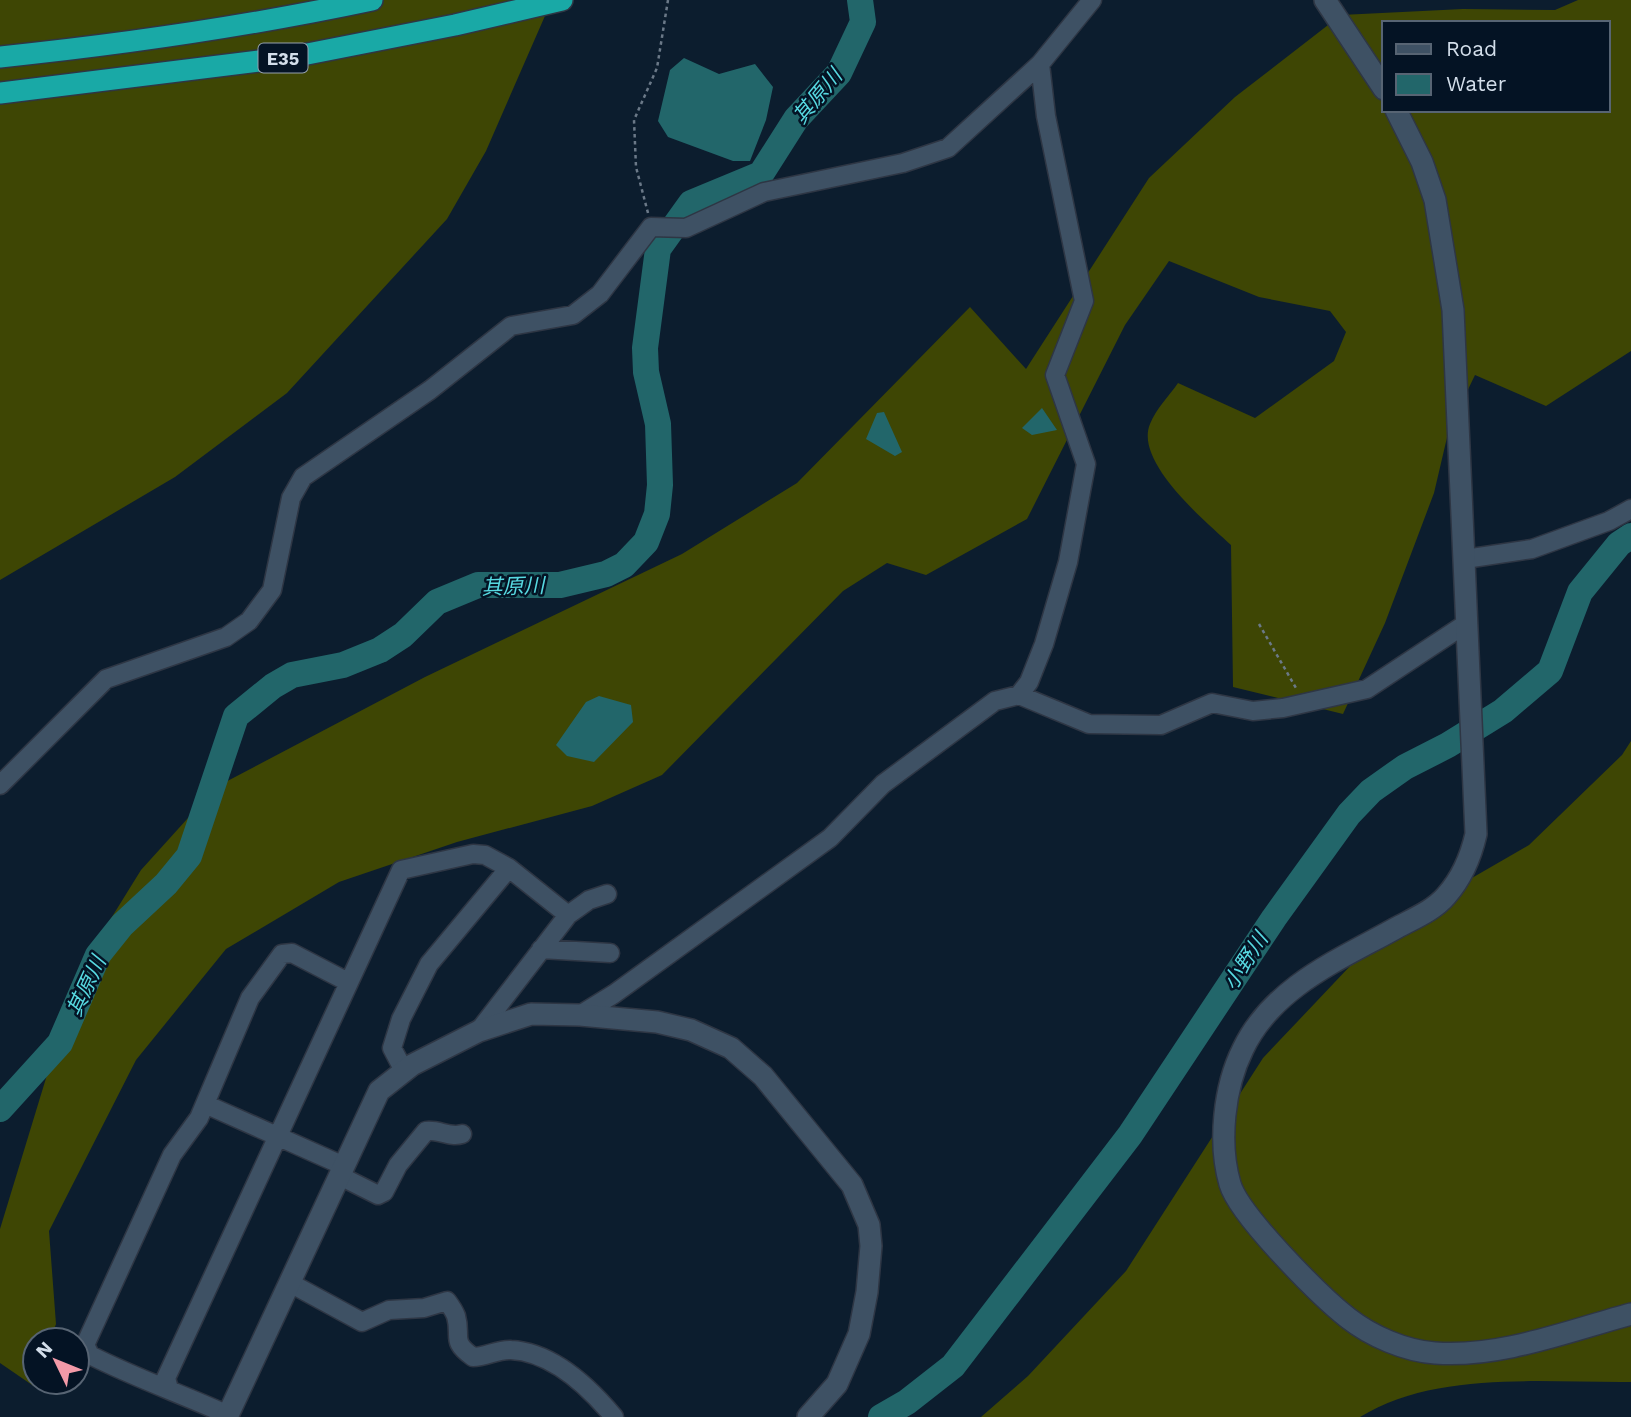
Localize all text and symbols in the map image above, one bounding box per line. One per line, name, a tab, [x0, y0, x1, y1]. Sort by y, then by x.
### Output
legend	[1382, 21, 1610, 112]
text: Road	[1446, 36, 1497, 61]
road number: E35	[258, 44, 308, 72]
water label: 其原川	[787, 62, 848, 128]
text: Water	[1446, 71, 1507, 96]
water label: 其原川	[481, 572, 547, 600]
water label: 小野川	[1217, 926, 1274, 994]
water label: 其原川	[61, 950, 111, 1020]
north arrow	[21, 1326, 91, 1396]
text: N	[31, 1337, 57, 1363]

